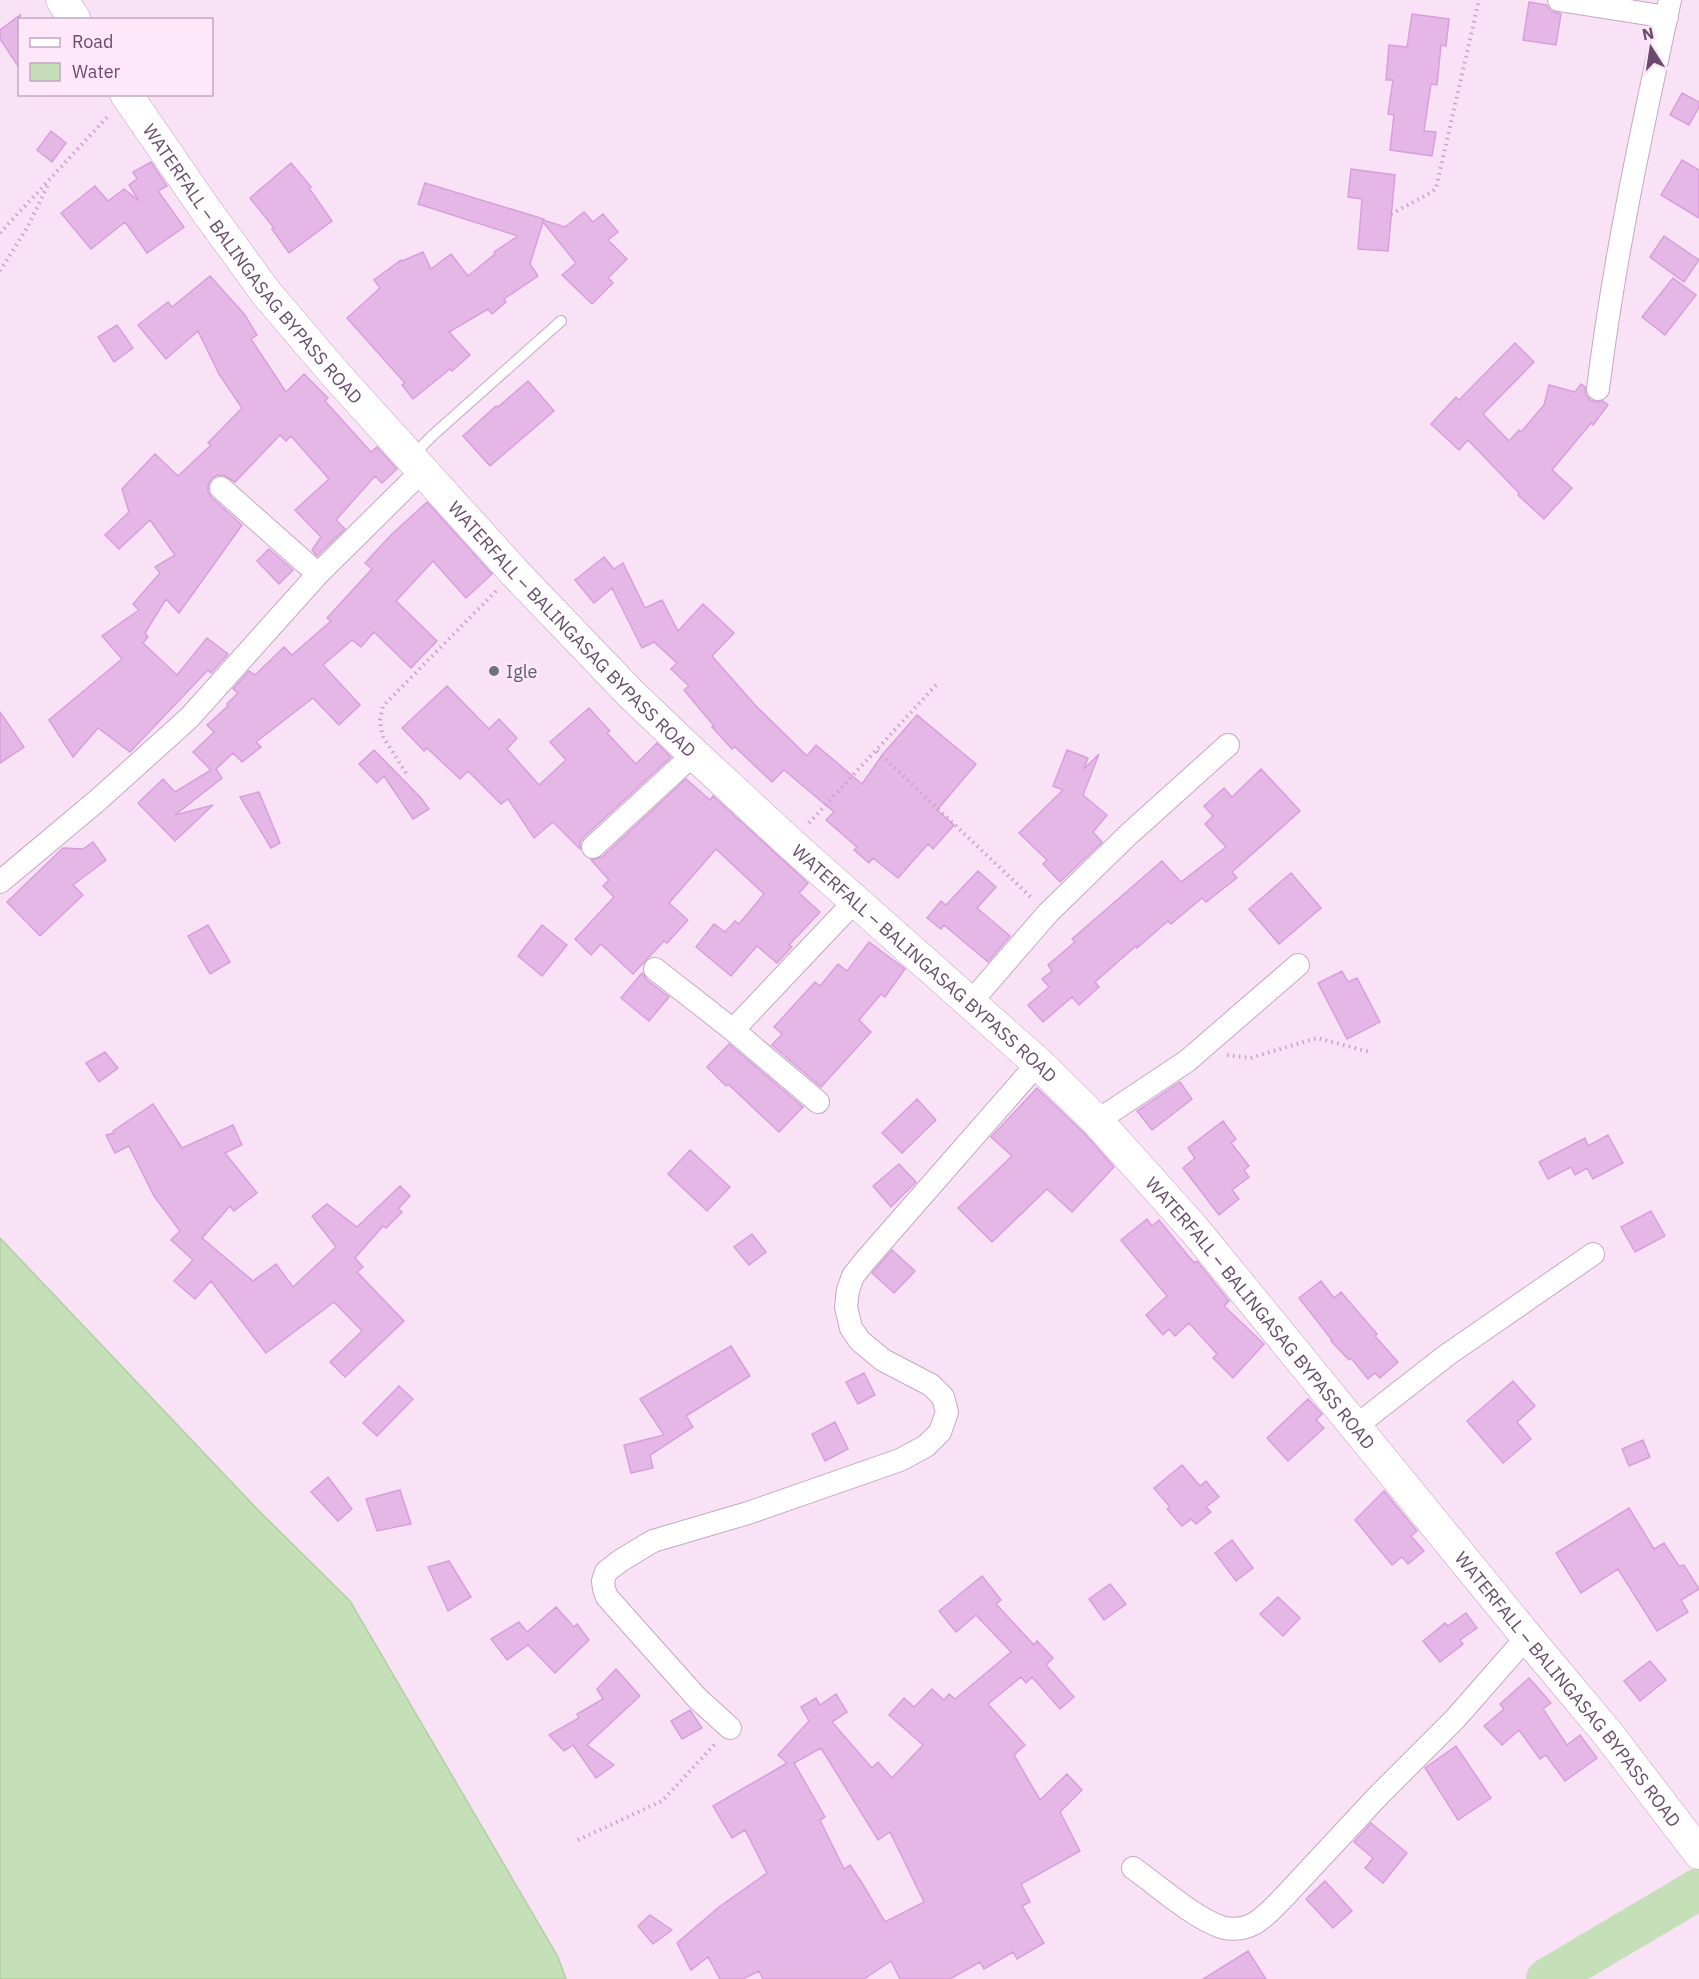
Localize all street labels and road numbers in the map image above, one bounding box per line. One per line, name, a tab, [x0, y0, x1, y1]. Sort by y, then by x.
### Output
street label: WATERFALL ‒ BALINGASAG BYPASS ROAD	[138, 119, 368, 408]
street label: WATERFALL ‒ BALINGASAG BYPASS ROAD	[444, 496, 701, 762]
street label: WATERFALL ‒ BALINGASAG BYPASS ROAD	[787, 839, 1062, 1087]
street label: WATERFALL ‒ BALINGASAG BYPASS ROAD	[1141, 1172, 1380, 1454]
street label: WATERFALL ‒ BALINGASAG BYPASS ROAD	[1450, 1547, 1686, 1831]

